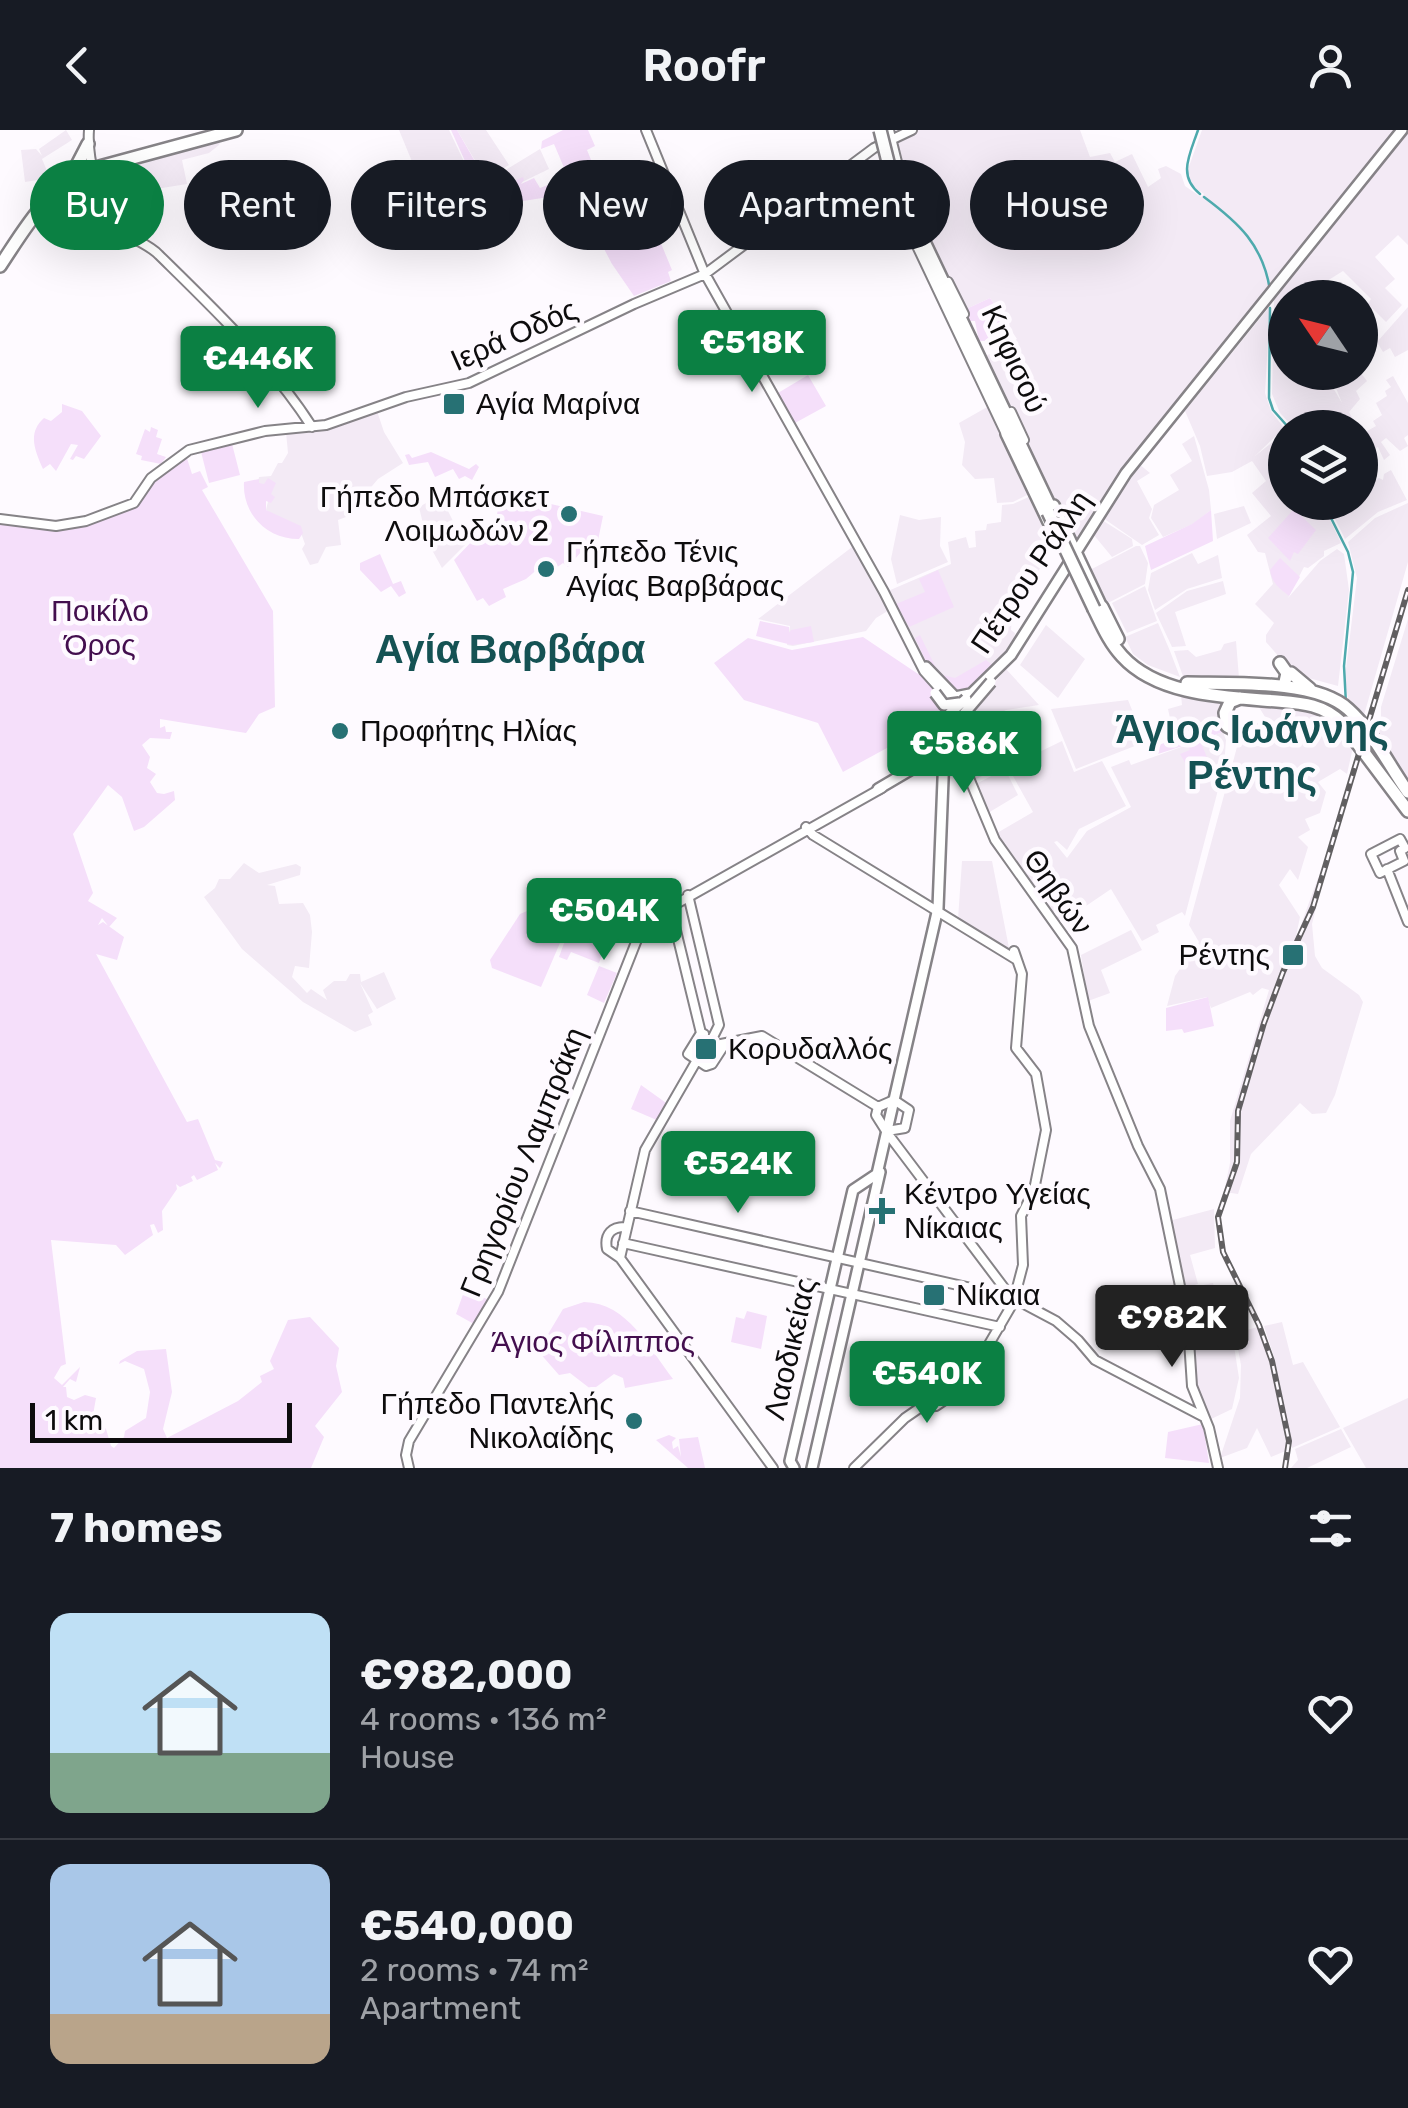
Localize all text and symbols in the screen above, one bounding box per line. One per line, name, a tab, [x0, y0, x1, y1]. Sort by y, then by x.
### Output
icon: back	[50, 38, 105, 93]
icon: person	[1303, 38, 1358, 93]
text: Roofr	[642, 39, 766, 92]
chip: Buy	[30, 160, 164, 250]
chip: Rent	[184, 160, 331, 250]
chip: Filters	[351, 160, 523, 250]
chip: New	[543, 160, 684, 250]
chip: Apartment	[704, 160, 950, 250]
chip: House	[970, 160, 1144, 250]
north arrow	[1268, 280, 1378, 390]
map controls	[1268, 280, 1378, 520]
street label: Ιερά Οδός	[445, 291, 583, 379]
street label: Κηφισού	[974, 300, 1054, 418]
pin: €518K	[682, 310, 822, 395]
text: €518K	[700, 323, 804, 361]
pin: €446K	[188, 326, 328, 411]
text: €446K	[203, 339, 313, 377]
place label: Αγία Μαρίνα	[476, 386, 640, 422]
marker: Αγία Μαρίνα	[441, 391, 467, 417]
button: layers	[1268, 410, 1378, 520]
place label: Γήπεδο Μπάσκετ Λοιμωδών 2	[320, 479, 549, 549]
street label: Πέτρου Ράλλη	[963, 484, 1099, 660]
marker: Γήπεδο Μπάσκετ Λοιμωδών 2	[558, 503, 580, 525]
place label: Γήπεδο Τένις Αγίας Βαρβάρας	[566, 534, 784, 604]
marker: Γήπεδο Τένις Αγίας Βαρβάρας	[535, 558, 557, 580]
park label: Ποικίλο Όρος	[51, 593, 149, 663]
district label: Αγία Βαρβάρα	[375, 626, 646, 673]
district label: Άγιος Ιωάννης Ρέντης	[1115, 706, 1389, 799]
pin: €586K	[894, 711, 1034, 796]
place label: Προφήτης Ηλίας	[360, 713, 577, 749]
marker: Προφήτης Ηλίας	[329, 720, 351, 742]
text: €586K	[909, 724, 1019, 762]
street label: Θηβών	[1016, 842, 1100, 942]
pin: €504K	[534, 878, 674, 963]
text: €504K	[549, 891, 659, 929]
place label: Ρέντης	[1179, 937, 1270, 973]
marker: Ρέντης	[1280, 942, 1306, 968]
street label: Γρηγορίου Λαμπράκη	[452, 1022, 594, 1302]
place label: Κορυδαλλός	[728, 1031, 893, 1067]
marker: Κορυδαλλός	[693, 1036, 719, 1062]
pin: €524K	[668, 1131, 808, 1216]
text: €524K	[683, 1144, 793, 1182]
place label: Κέντρο Υγείας Νίκαιας	[904, 1176, 1091, 1246]
marker: Κέντρο Υγείας Νίκαιας	[869, 1198, 895, 1224]
street label: Λαοδικείας	[756, 1275, 824, 1423]
place label: Νίκαια	[956, 1277, 1040, 1313]
marker: Νίκαια	[921, 1282, 947, 1308]
pin: €982K	[1102, 1285, 1242, 1370]
text: €982K	[1117, 1298, 1227, 1336]
park label: Άγιος Φίλιππος	[491, 1324, 695, 1360]
pin: €540K	[857, 1341, 997, 1426]
text: €540K	[872, 1354, 982, 1392]
place label: Γήπεδο Παντελής Νικολαίδης	[381, 1386, 614, 1456]
scale bar	[30, 1398, 292, 1442]
text: 1 km	[45, 1404, 103, 1437]
marker: Γήπεδο Παντελής Νικολαίδης	[623, 1410, 645, 1432]
icon: filters	[1303, 1501, 1358, 1556]
text: 7 homes	[50, 1503, 223, 1553]
text: €982,000	[360, 1650, 573, 1700]
icon: home	[130, 1653, 250, 1773]
icon: heart	[1303, 1686, 1358, 1741]
text: 4 rooms · 136 m²	[360, 1700, 607, 1738]
text: House	[360, 1738, 455, 1776]
text: €540,000	[360, 1901, 574, 1951]
icon: home	[130, 1904, 250, 2024]
icon: heart	[1303, 1937, 1358, 1992]
text: 2 rooms · 74 m²	[360, 1951, 589, 1989]
text: Apartment	[360, 1989, 521, 2027]

